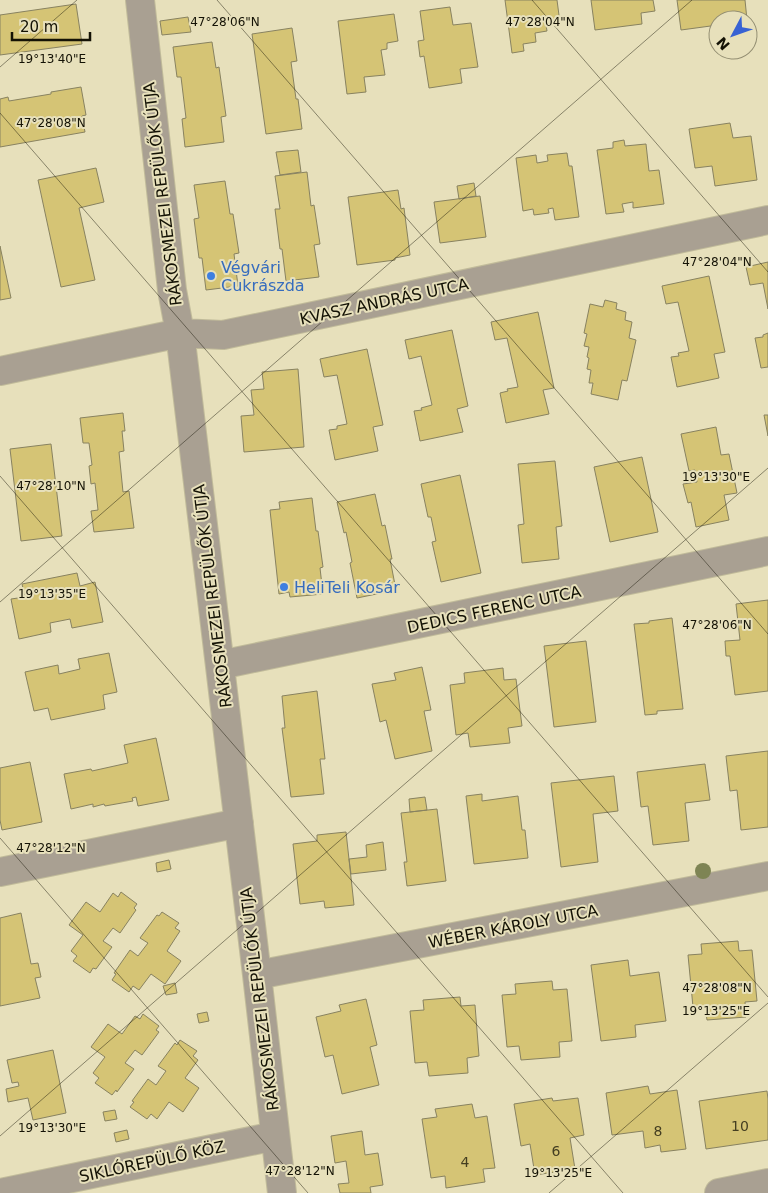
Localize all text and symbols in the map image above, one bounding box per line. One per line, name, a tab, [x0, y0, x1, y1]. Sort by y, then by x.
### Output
scale bar	[12, 10, 90, 42]
north arrow	[708, 10, 758, 60]
text: 47°28'06"N	[190, 15, 260, 29]
text: 47°28'04"N	[505, 15, 575, 29]
text: 20 m	[20, 18, 58, 36]
text: N	[713, 34, 733, 53]
text: 19°13'40"E	[18, 52, 86, 66]
street label: RÁKOSMEZEI REPÜLŐK ÚTJA	[138, 81, 186, 307]
text: 47°28'08"N	[16, 116, 86, 130]
text: 47°28'04"N	[682, 255, 752, 269]
place label: Végvári Cukrászda	[221, 258, 305, 295]
marker: Végvári Cukrászda	[205, 270, 217, 282]
street label: KVASZ ANDRÁS UTCA	[298, 274, 470, 329]
text: 19°13'30"E	[682, 470, 750, 484]
text: 47°28'10"N	[16, 479, 86, 493]
street label: RÁKOSMEZEI REPÜLŐK ÚTJA	[188, 483, 236, 709]
place label: HeliTeli Kosár	[294, 578, 400, 597]
marker: HeliTeli Kosár	[278, 581, 290, 593]
street label: DEDICS FERENC UTCA	[405, 582, 583, 637]
text: 19°13'35"E	[18, 587, 86, 601]
text: 47°28'06"N	[682, 618, 752, 632]
text: 47°28'12"N	[16, 841, 86, 855]
street label: RÁKOSMEZEI REPÜLŐK ÚTJA	[235, 886, 283, 1112]
street label: WÉBER KÁROLY UTCA	[427, 901, 600, 952]
text: 47°28'08"N	[682, 981, 752, 995]
text: 19°13'25"E	[682, 1004, 750, 1018]
house number: 10	[731, 1118, 749, 1134]
text: 19°13'30"E	[18, 1121, 86, 1135]
house number: 8	[654, 1123, 662, 1139]
street label: SIKLÓREPÜLŐ KÖZ	[77, 1136, 227, 1186]
house number: 6	[552, 1143, 561, 1159]
house number: 4	[461, 1154, 470, 1170]
text: 47°28'12"N	[265, 1164, 335, 1178]
text: 19°13'25"E	[524, 1166, 592, 1180]

